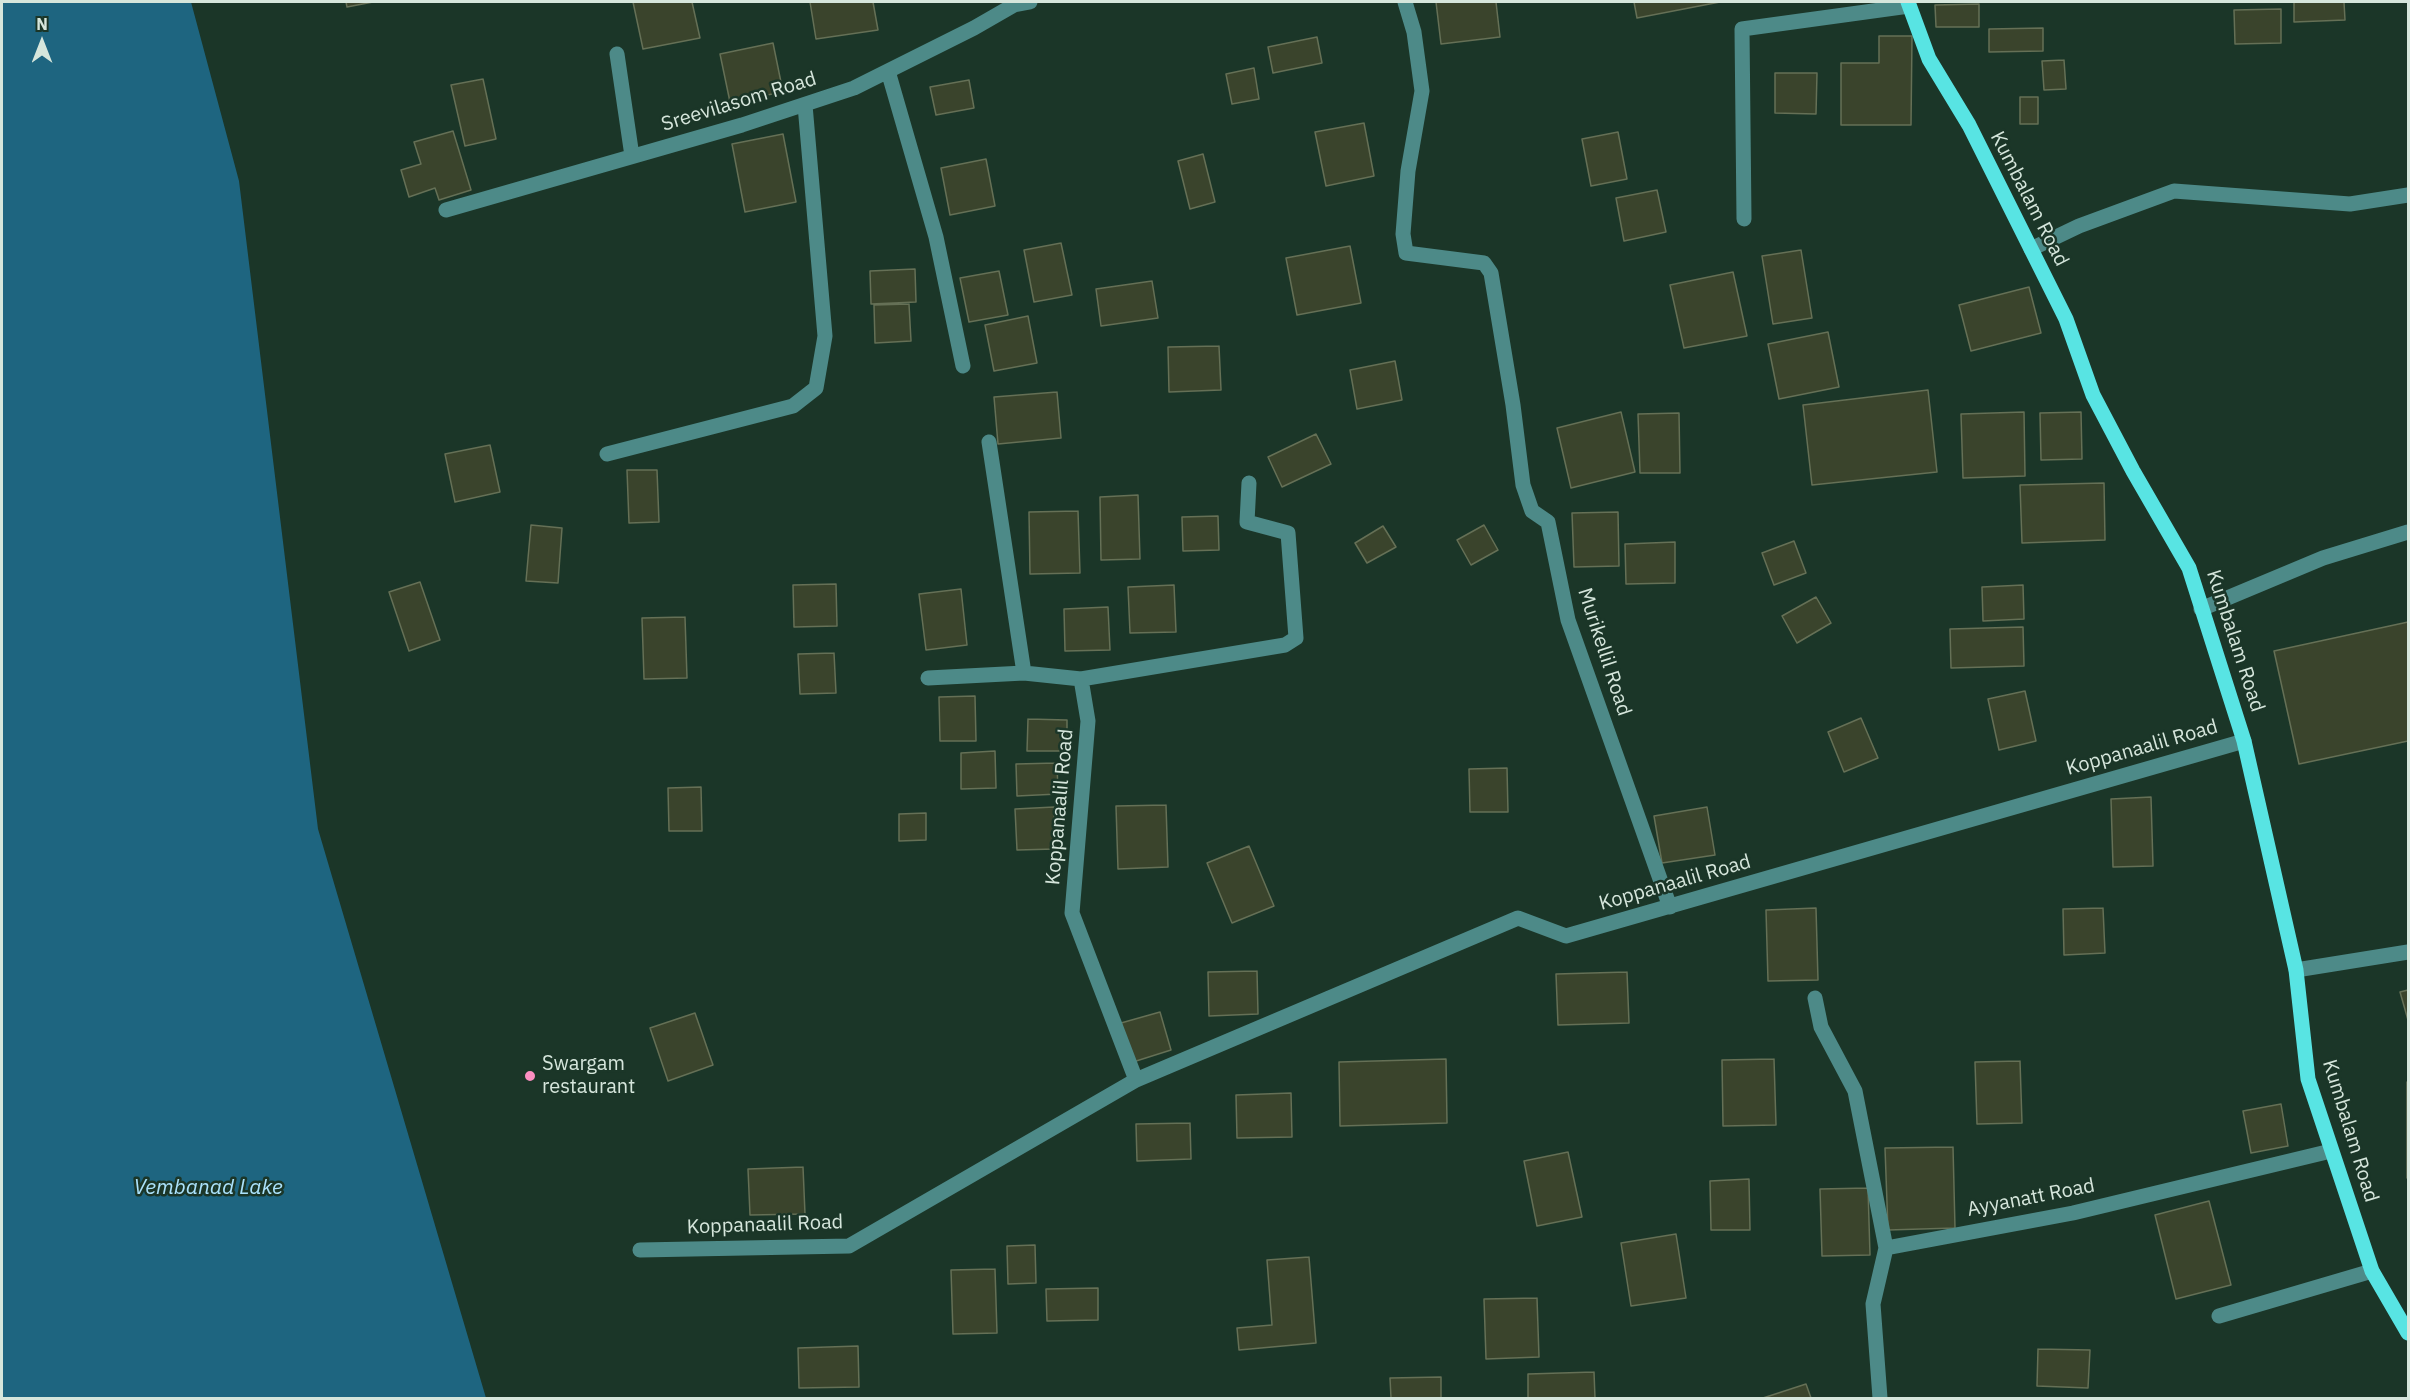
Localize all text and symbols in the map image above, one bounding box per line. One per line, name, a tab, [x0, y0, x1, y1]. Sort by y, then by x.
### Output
north arrow	[12, 12, 72, 72]
text: N	[36, 14, 48, 34]
street label: Sreevilasom Road	[659, 67, 819, 137]
street label: Kumbalam Road	[1985, 128, 2073, 270]
street label: Kumbalam Road	[2201, 567, 2269, 715]
street label: Murikellil Road	[1572, 585, 1636, 719]
street label: Koppanaalil Road	[2063, 715, 2221, 781]
street label: Koppanaalil Road	[1041, 728, 1079, 886]
street label: Koppanaalil Road	[1596, 850, 1754, 916]
place label: Swargam restaurant	[542, 1052, 635, 1099]
street label: Kumbalam Road	[2317, 1057, 2383, 1205]
marker: Swargam restaurant	[523, 1069, 537, 1083]
street label: Ayyanatt Road	[1965, 1174, 2097, 1222]
water label: Vembanad Lake	[133, 1175, 283, 1201]
street label: Koppanaalil Road	[686, 1210, 844, 1240]

